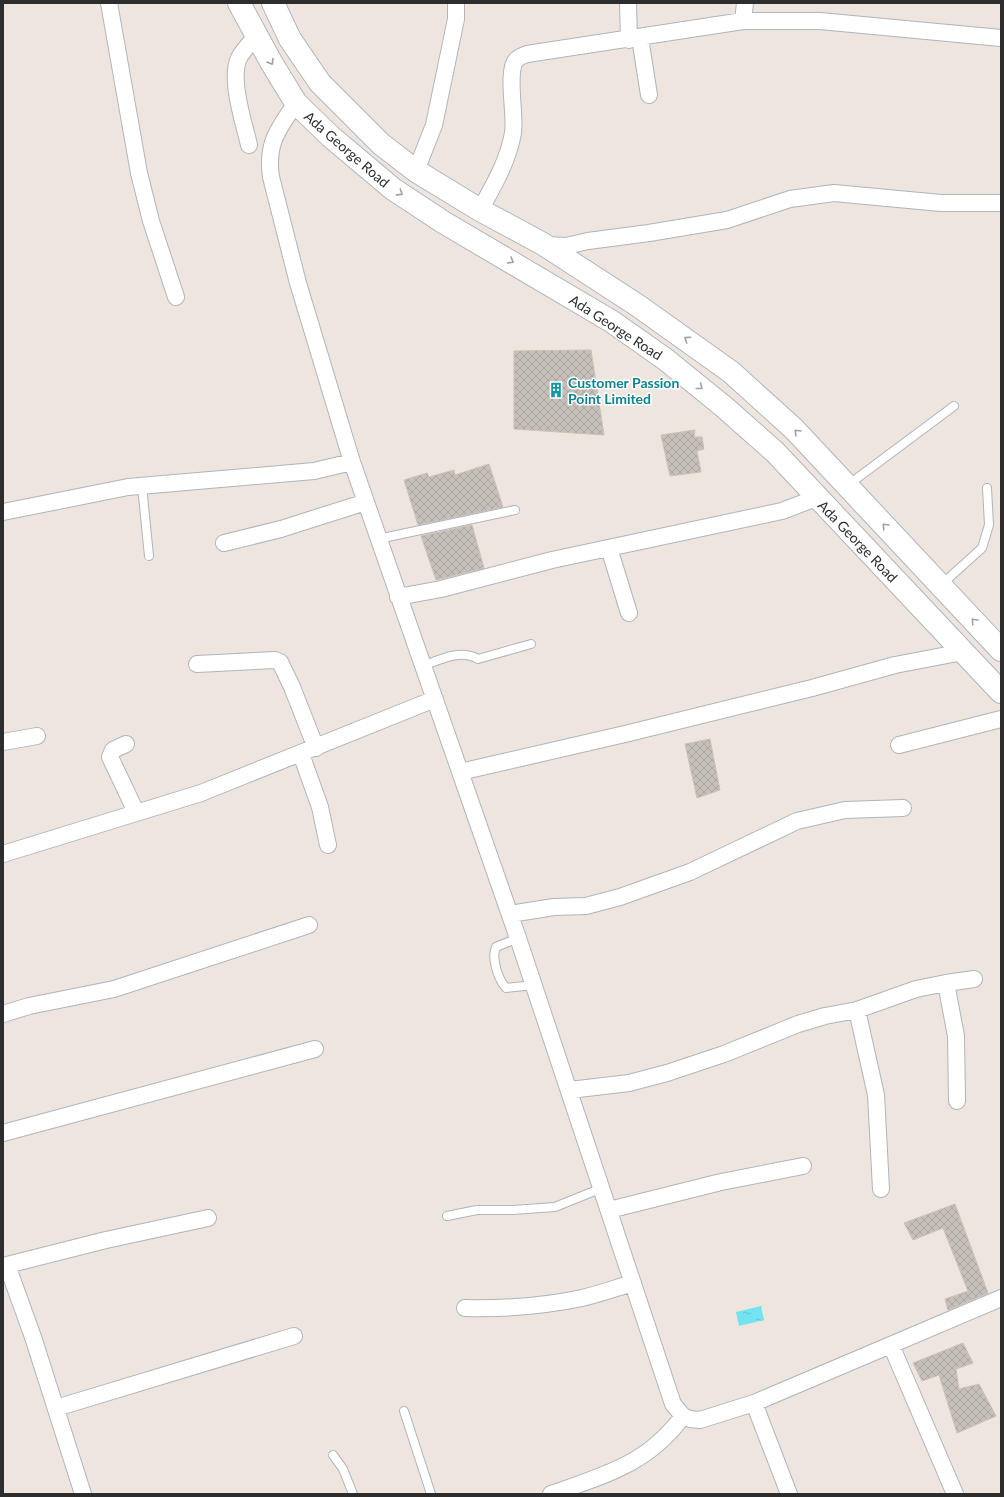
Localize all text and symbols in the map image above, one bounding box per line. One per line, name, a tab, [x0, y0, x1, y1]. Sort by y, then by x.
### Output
one-way arrow	[266, 58, 273, 65]
street label: Ada George Road	[301, 107, 393, 191]
one-way arrow	[396, 188, 403, 196]
one-way arrow	[507, 256, 514, 263]
street label: Ada George Road	[566, 291, 666, 363]
one-way arrow	[684, 337, 691, 344]
place label: Customer Passion Point Limited	[568, 374, 679, 407]
building icon: Customer Passion Point Limited	[547, 381, 565, 399]
one-way arrow	[695, 383, 703, 390]
one-way arrow	[794, 429, 802, 437]
street label: Ada George Road	[815, 496, 901, 586]
one-way arrow	[883, 524, 890, 531]
one-way arrow	[972, 618, 979, 626]

